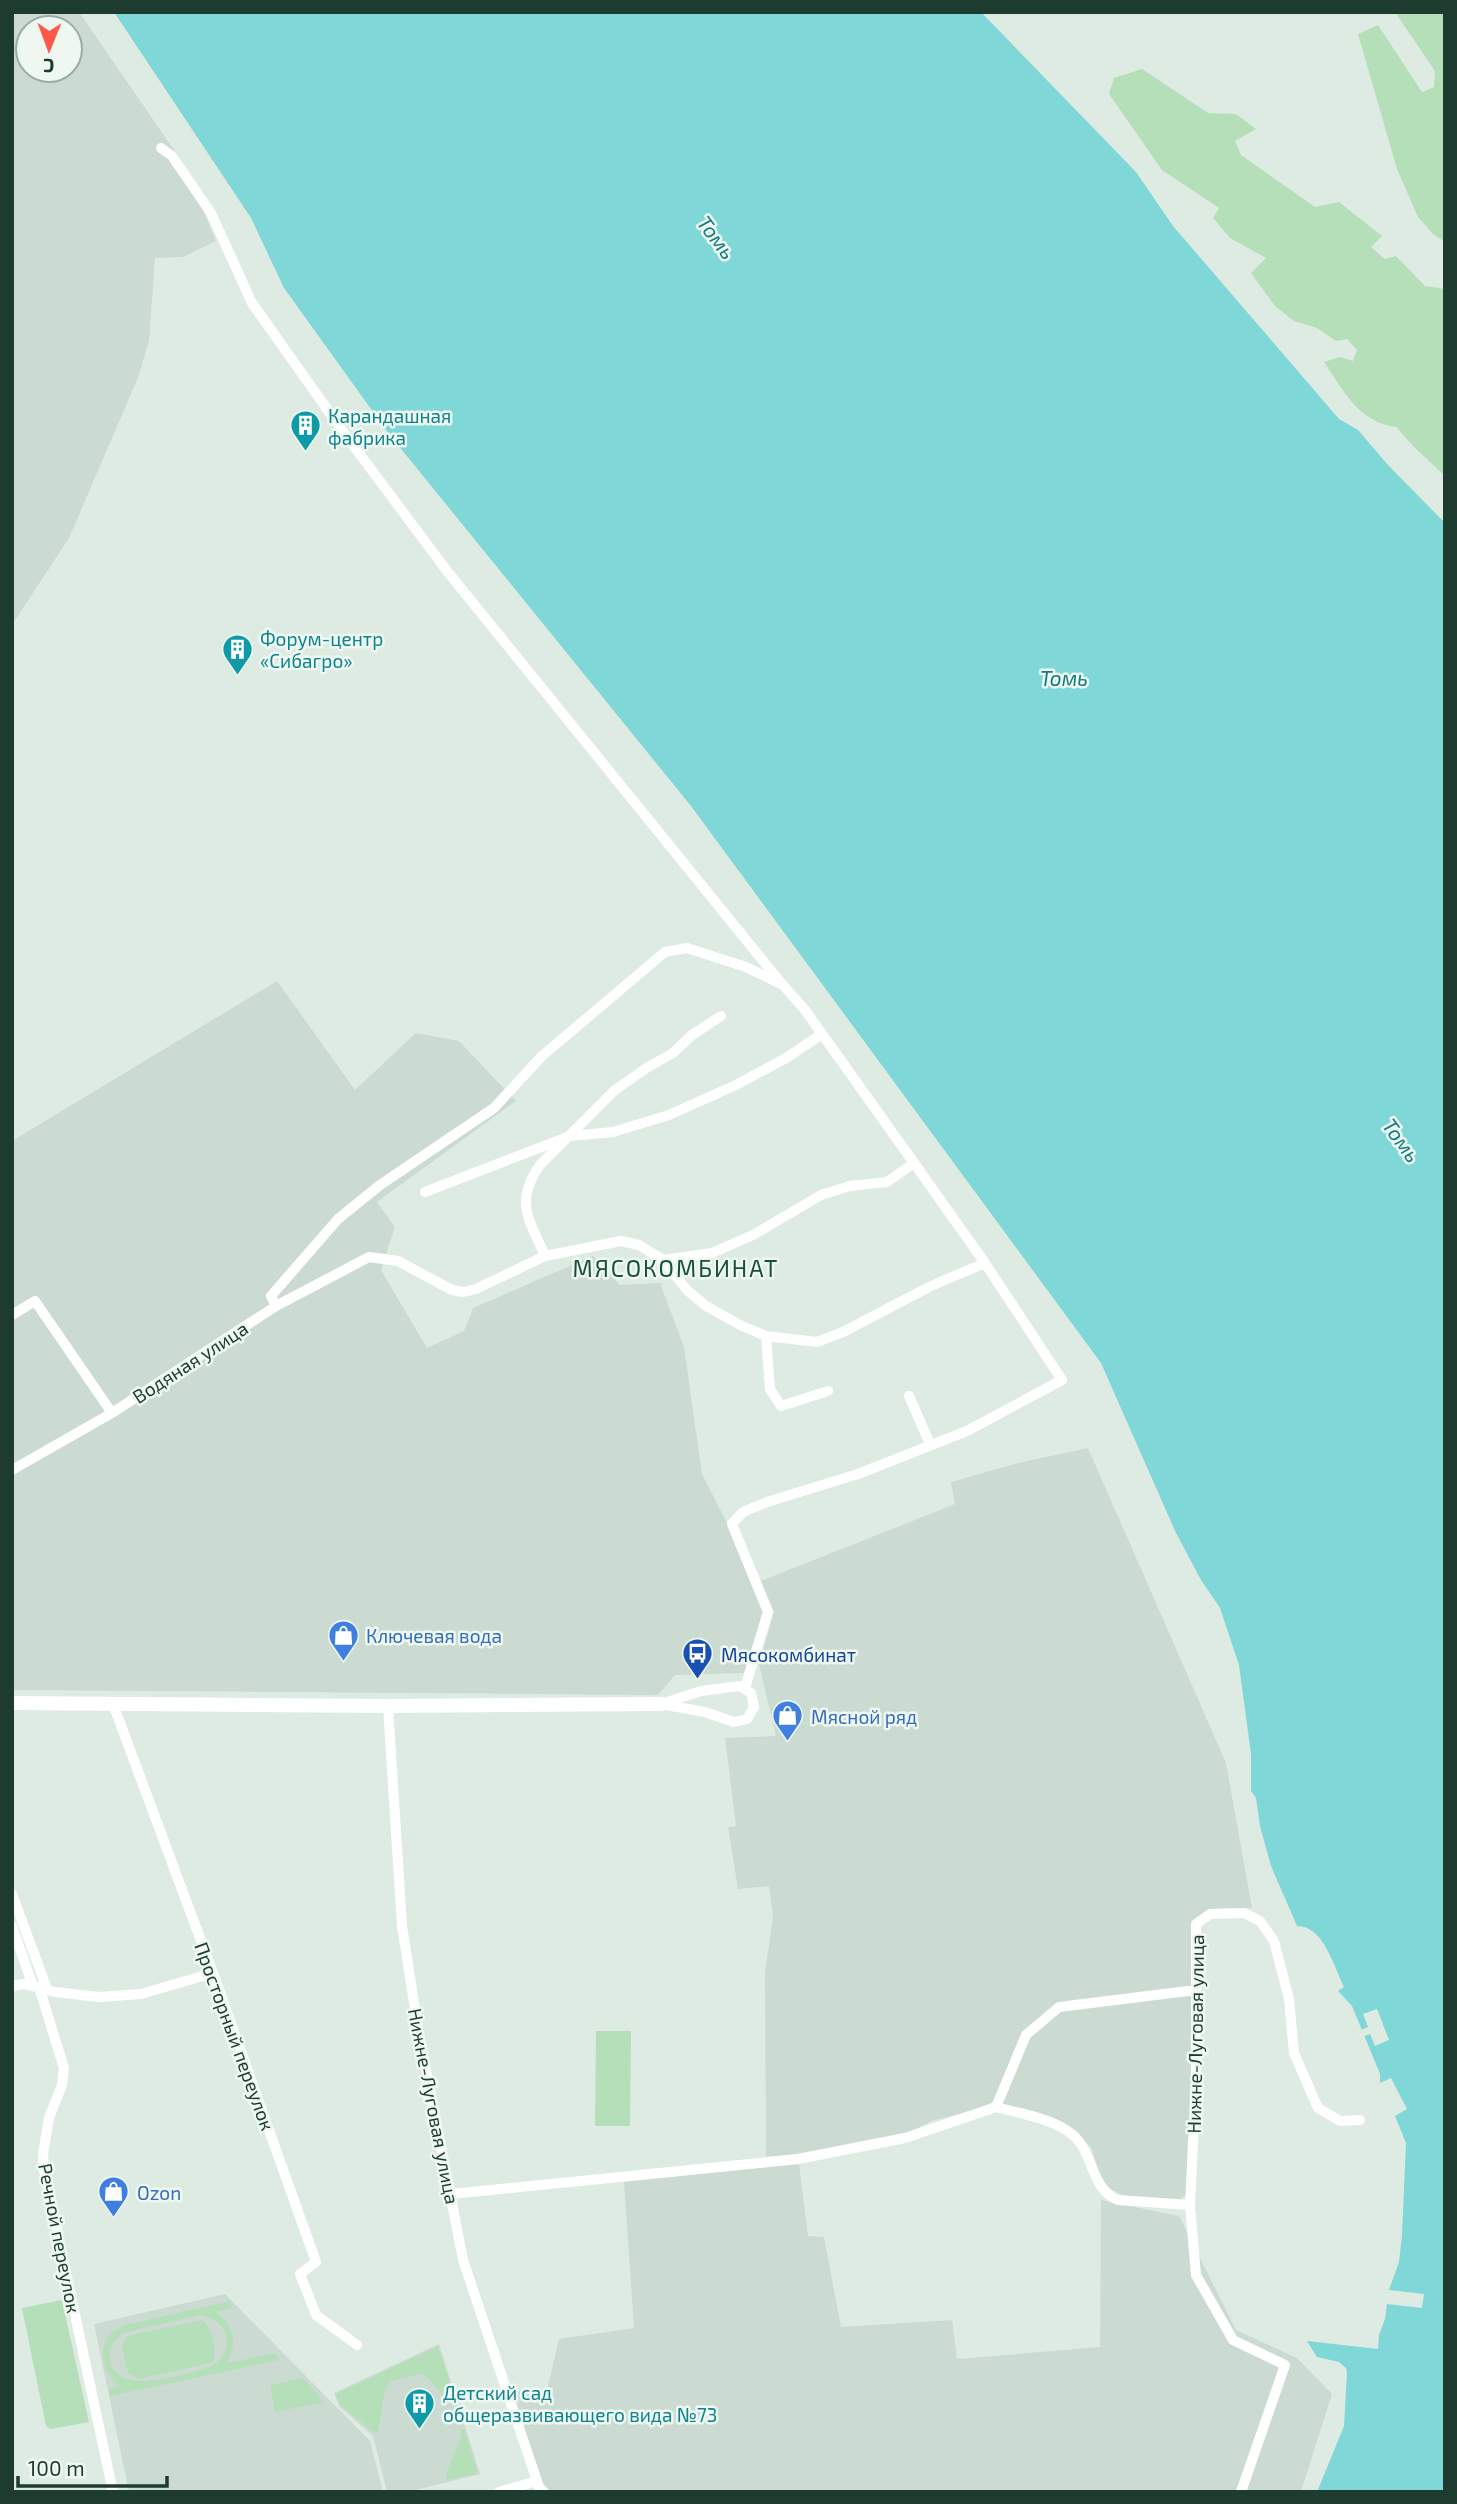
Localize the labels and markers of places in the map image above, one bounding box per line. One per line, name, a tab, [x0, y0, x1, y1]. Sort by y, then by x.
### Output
place label: Карандашная фабрика	[328, 404, 451, 449]
building icon: Карандашная фабрика	[288, 409, 322, 453]
place label: Форум-центр «Сибагро»	[260, 627, 383, 672]
building icon: Форум-центр «Сибагро»	[220, 632, 254, 676]
shop icon: Ключевая вода	[326, 1618, 360, 1662]
place label: Ключевая вода	[366, 1624, 502, 1647]
bus stop icon: Мясокомбинат	[681, 1637, 715, 1681]
place label: Мясокомбинат	[721, 1643, 856, 1666]
shop icon: Мясной ряд	[771, 1699, 805, 1743]
place label: Мясной ряд	[811, 1705, 917, 1728]
shop icon: Ozon	[97, 2175, 131, 2219]
place label: Ozon	[137, 2181, 181, 2204]
place label: Детский сад общеразвивающего вида №73	[443, 2381, 717, 2426]
building icon: Детский сад общеразвивающего вида №73	[403, 2386, 437, 2430]

